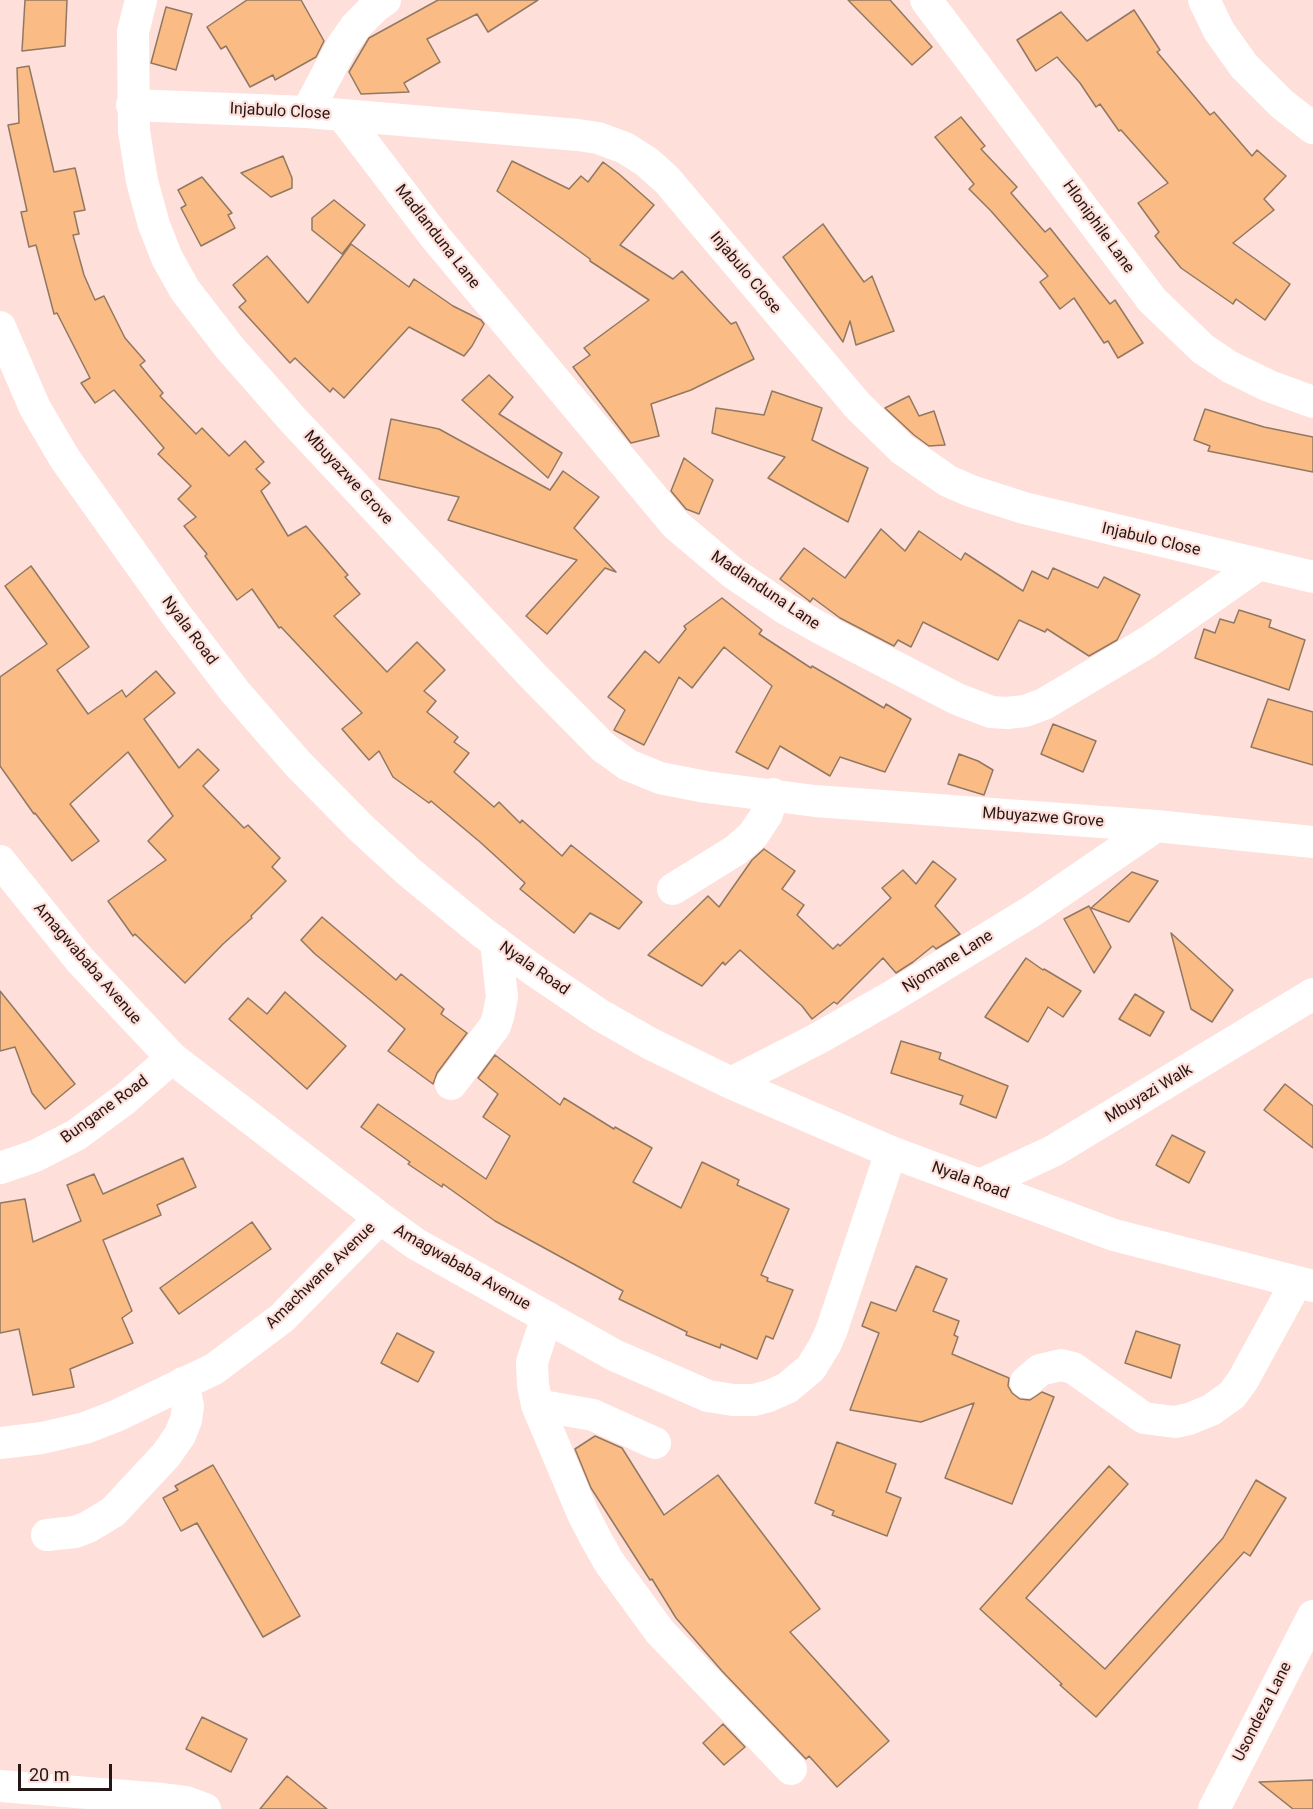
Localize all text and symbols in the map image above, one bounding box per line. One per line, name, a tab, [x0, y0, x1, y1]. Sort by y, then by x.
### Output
street label: Injabulo Close	[229, 100, 331, 124]
street label: Hloniphile Lane	[1058, 177, 1138, 277]
street label: Madlanduna Lane	[390, 181, 484, 293]
street label: Injabulo Close	[705, 228, 785, 318]
street label: Mbuyazwe Grove	[299, 427, 397, 529]
street label: Injabulo Close	[1100, 519, 1202, 561]
street label: Madlanduna Lane	[707, 547, 823, 635]
street label: Nyala Road	[157, 593, 221, 669]
street label: Mbuyazwe Grove	[982, 804, 1104, 832]
street label: Amagwababa Avenue	[29, 899, 145, 1029]
street label: Njomane Lane	[899, 927, 997, 997]
street label: Nyala Road	[495, 938, 573, 1000]
street label: Mbuyazi Walk	[1102, 1060, 1196, 1128]
street label: Bungane Road	[58, 1072, 152, 1148]
street label: Nyala Road	[929, 1158, 1011, 1204]
street label: Amachwane Avenue	[262, 1219, 380, 1333]
street label: Amagwababa Avenue	[390, 1221, 534, 1315]
street label: Usondeza Lane	[1230, 1659, 1296, 1765]
scale bar	[21, 1752, 116, 1790]
text: 20 m	[29, 1764, 69, 1785]

